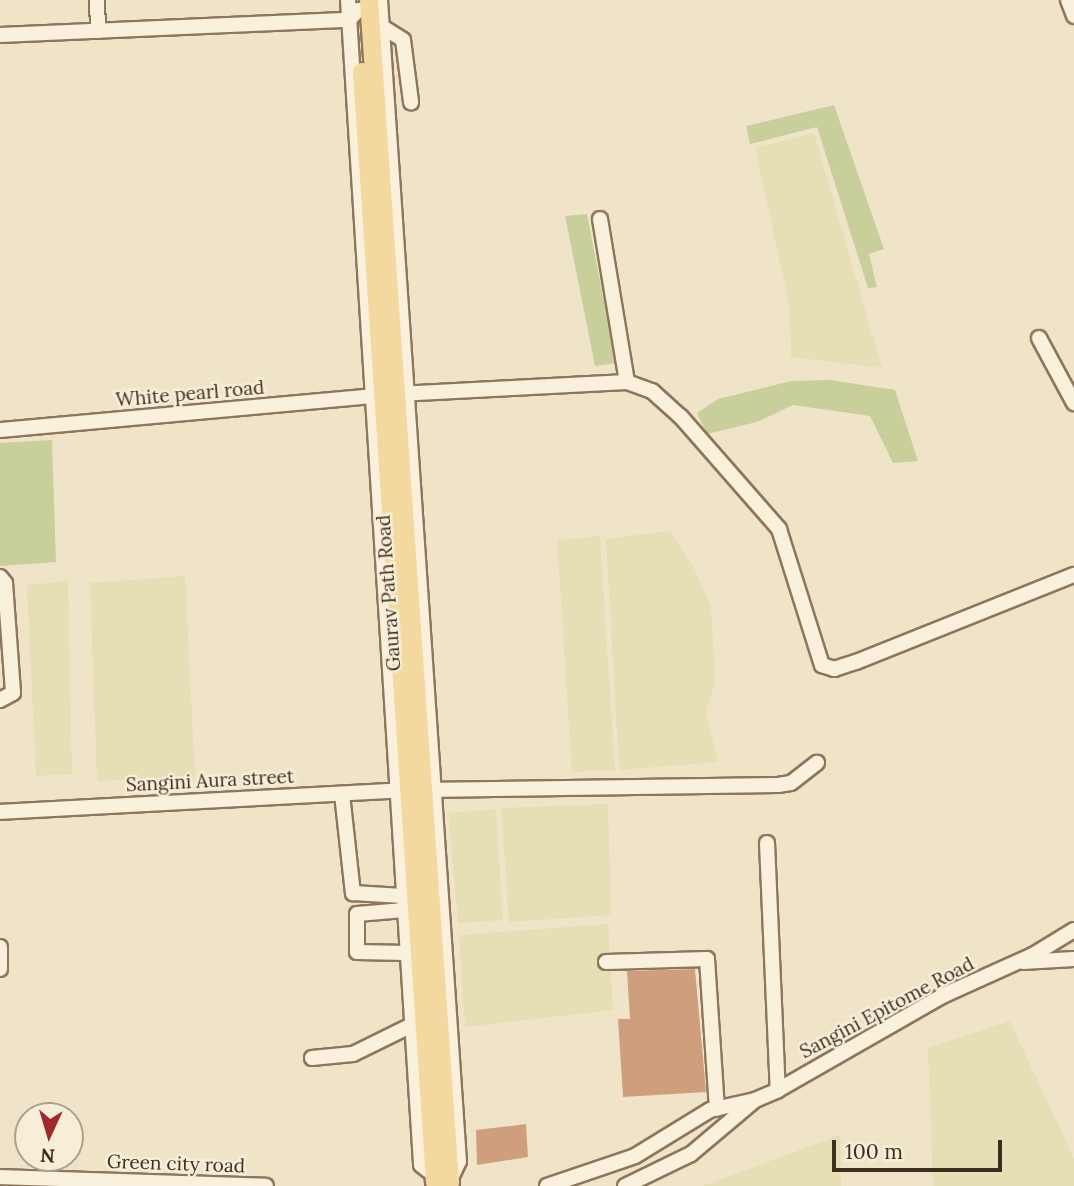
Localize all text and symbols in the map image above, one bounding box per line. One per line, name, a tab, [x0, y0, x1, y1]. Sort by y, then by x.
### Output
street label: White pearl road	[115, 376, 265, 412]
street label: Gaurav Path Road	[372, 514, 406, 672]
street label: Sangini Aura street	[125, 765, 295, 797]
street label: Sangini Epitome Road	[796, 952, 978, 1064]
north arrow	[14, 1102, 84, 1172]
scale bar	[836, 1126, 1006, 1170]
text: 100 m	[845, 1138, 903, 1165]
text: N	[40, 1143, 56, 1168]
street label: Green city road	[107, 1150, 245, 1178]

